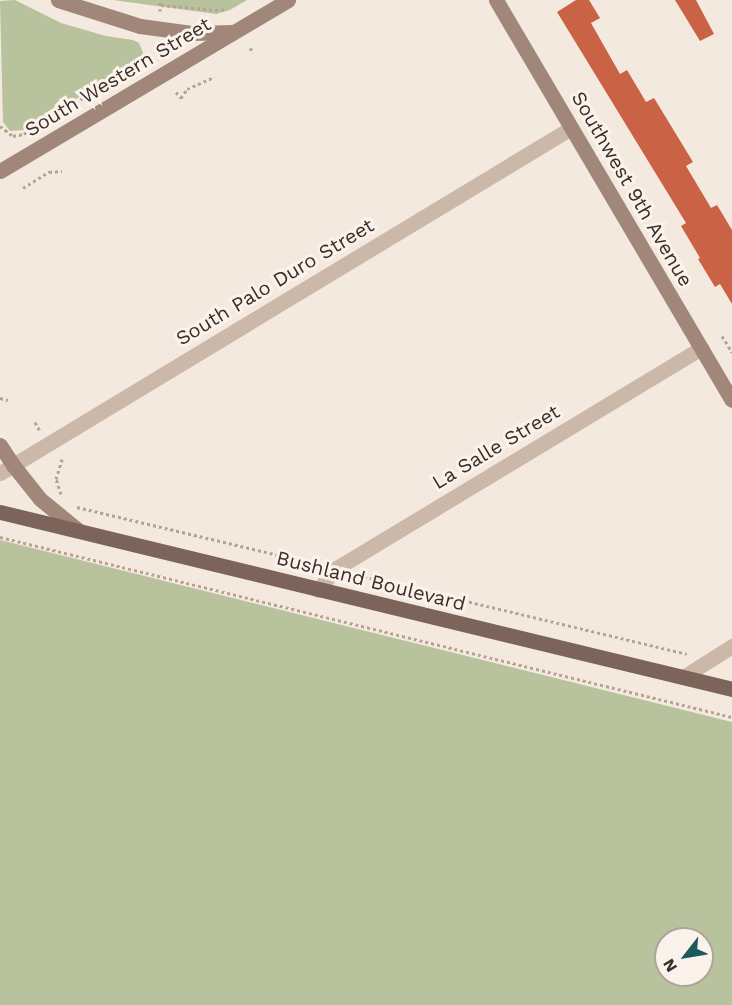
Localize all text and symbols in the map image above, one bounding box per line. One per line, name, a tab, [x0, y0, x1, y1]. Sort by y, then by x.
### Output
street label: South Western Street	[21, 12, 215, 142]
street label: Southwest 9th Avenue	[566, 87, 698, 291]
street label: South Palo Duro Street	[172, 213, 378, 351]
street label: La Salle Street	[428, 399, 564, 495]
street label: Bushland Boulevard	[274, 546, 468, 616]
north arrow	[654, 927, 714, 987]
text: N	[659, 956, 681, 975]

